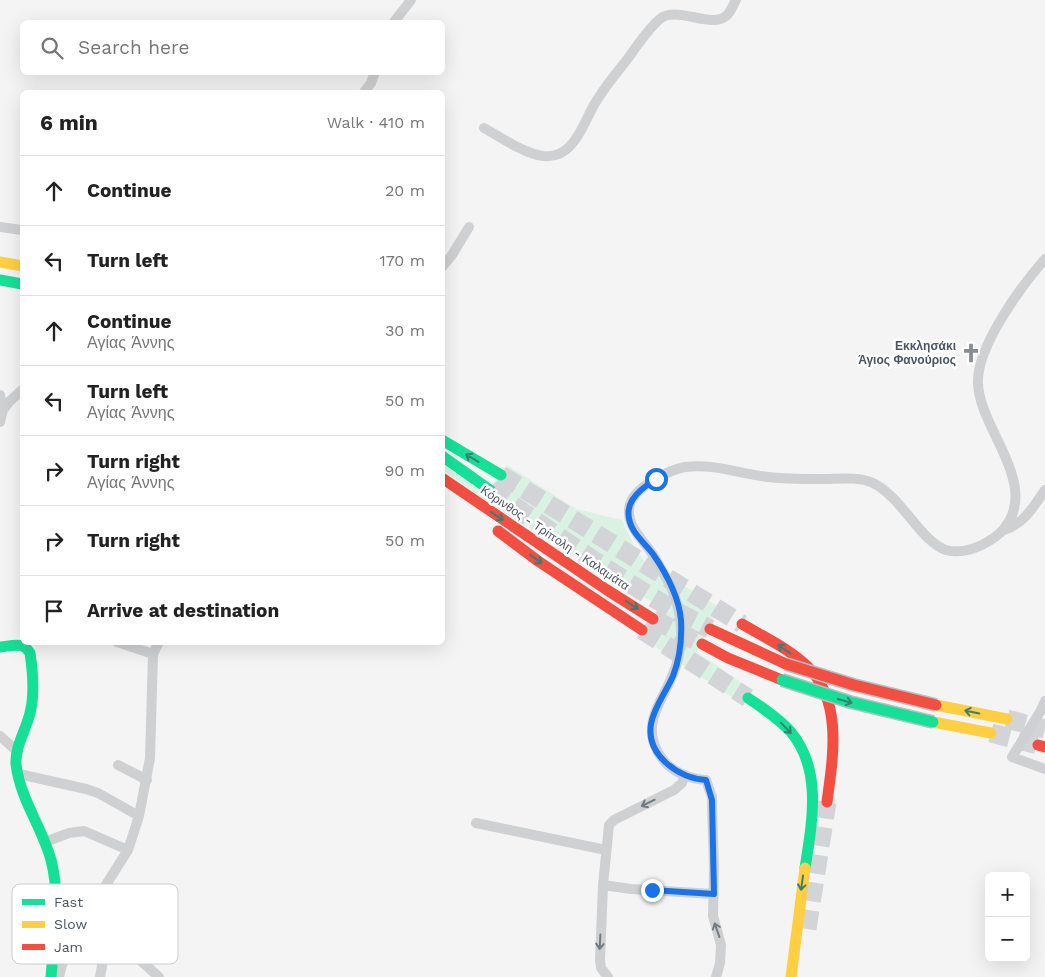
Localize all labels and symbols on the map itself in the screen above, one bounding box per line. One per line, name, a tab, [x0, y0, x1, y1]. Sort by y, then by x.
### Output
place label: Εκκλησάκι Άγιος Φανούριος	[858, 339, 956, 367]
church icon: Εκκλησάκι Άγιος Φανούριος	[960, 342, 982, 364]
one-way arrow	[465, 452, 479, 462]
route start	[645, 468, 668, 491]
street label: Κόρινθος - Τρίπολη - Καλαμάτα	[478, 483, 632, 593]
one-way arrow	[489, 511, 503, 521]
one-way arrow	[529, 554, 543, 564]
one-way arrow	[625, 601, 639, 611]
one-way arrow	[777, 644, 791, 654]
one-way arrow	[836, 696, 852, 706]
one-way arrow	[964, 706, 980, 716]
one-way arrow	[780, 722, 793, 734]
one-way arrow	[640, 798, 655, 808]
one-way arrow	[797, 874, 807, 890]
route end	[641, 879, 664, 902]
legend	[12, 884, 178, 964]
text: Fast	[54, 894, 83, 910]
text: Slow	[54, 916, 87, 932]
one-way arrow	[712, 922, 721, 938]
one-way arrow	[596, 934, 605, 950]
text: Jam	[54, 939, 83, 955]

